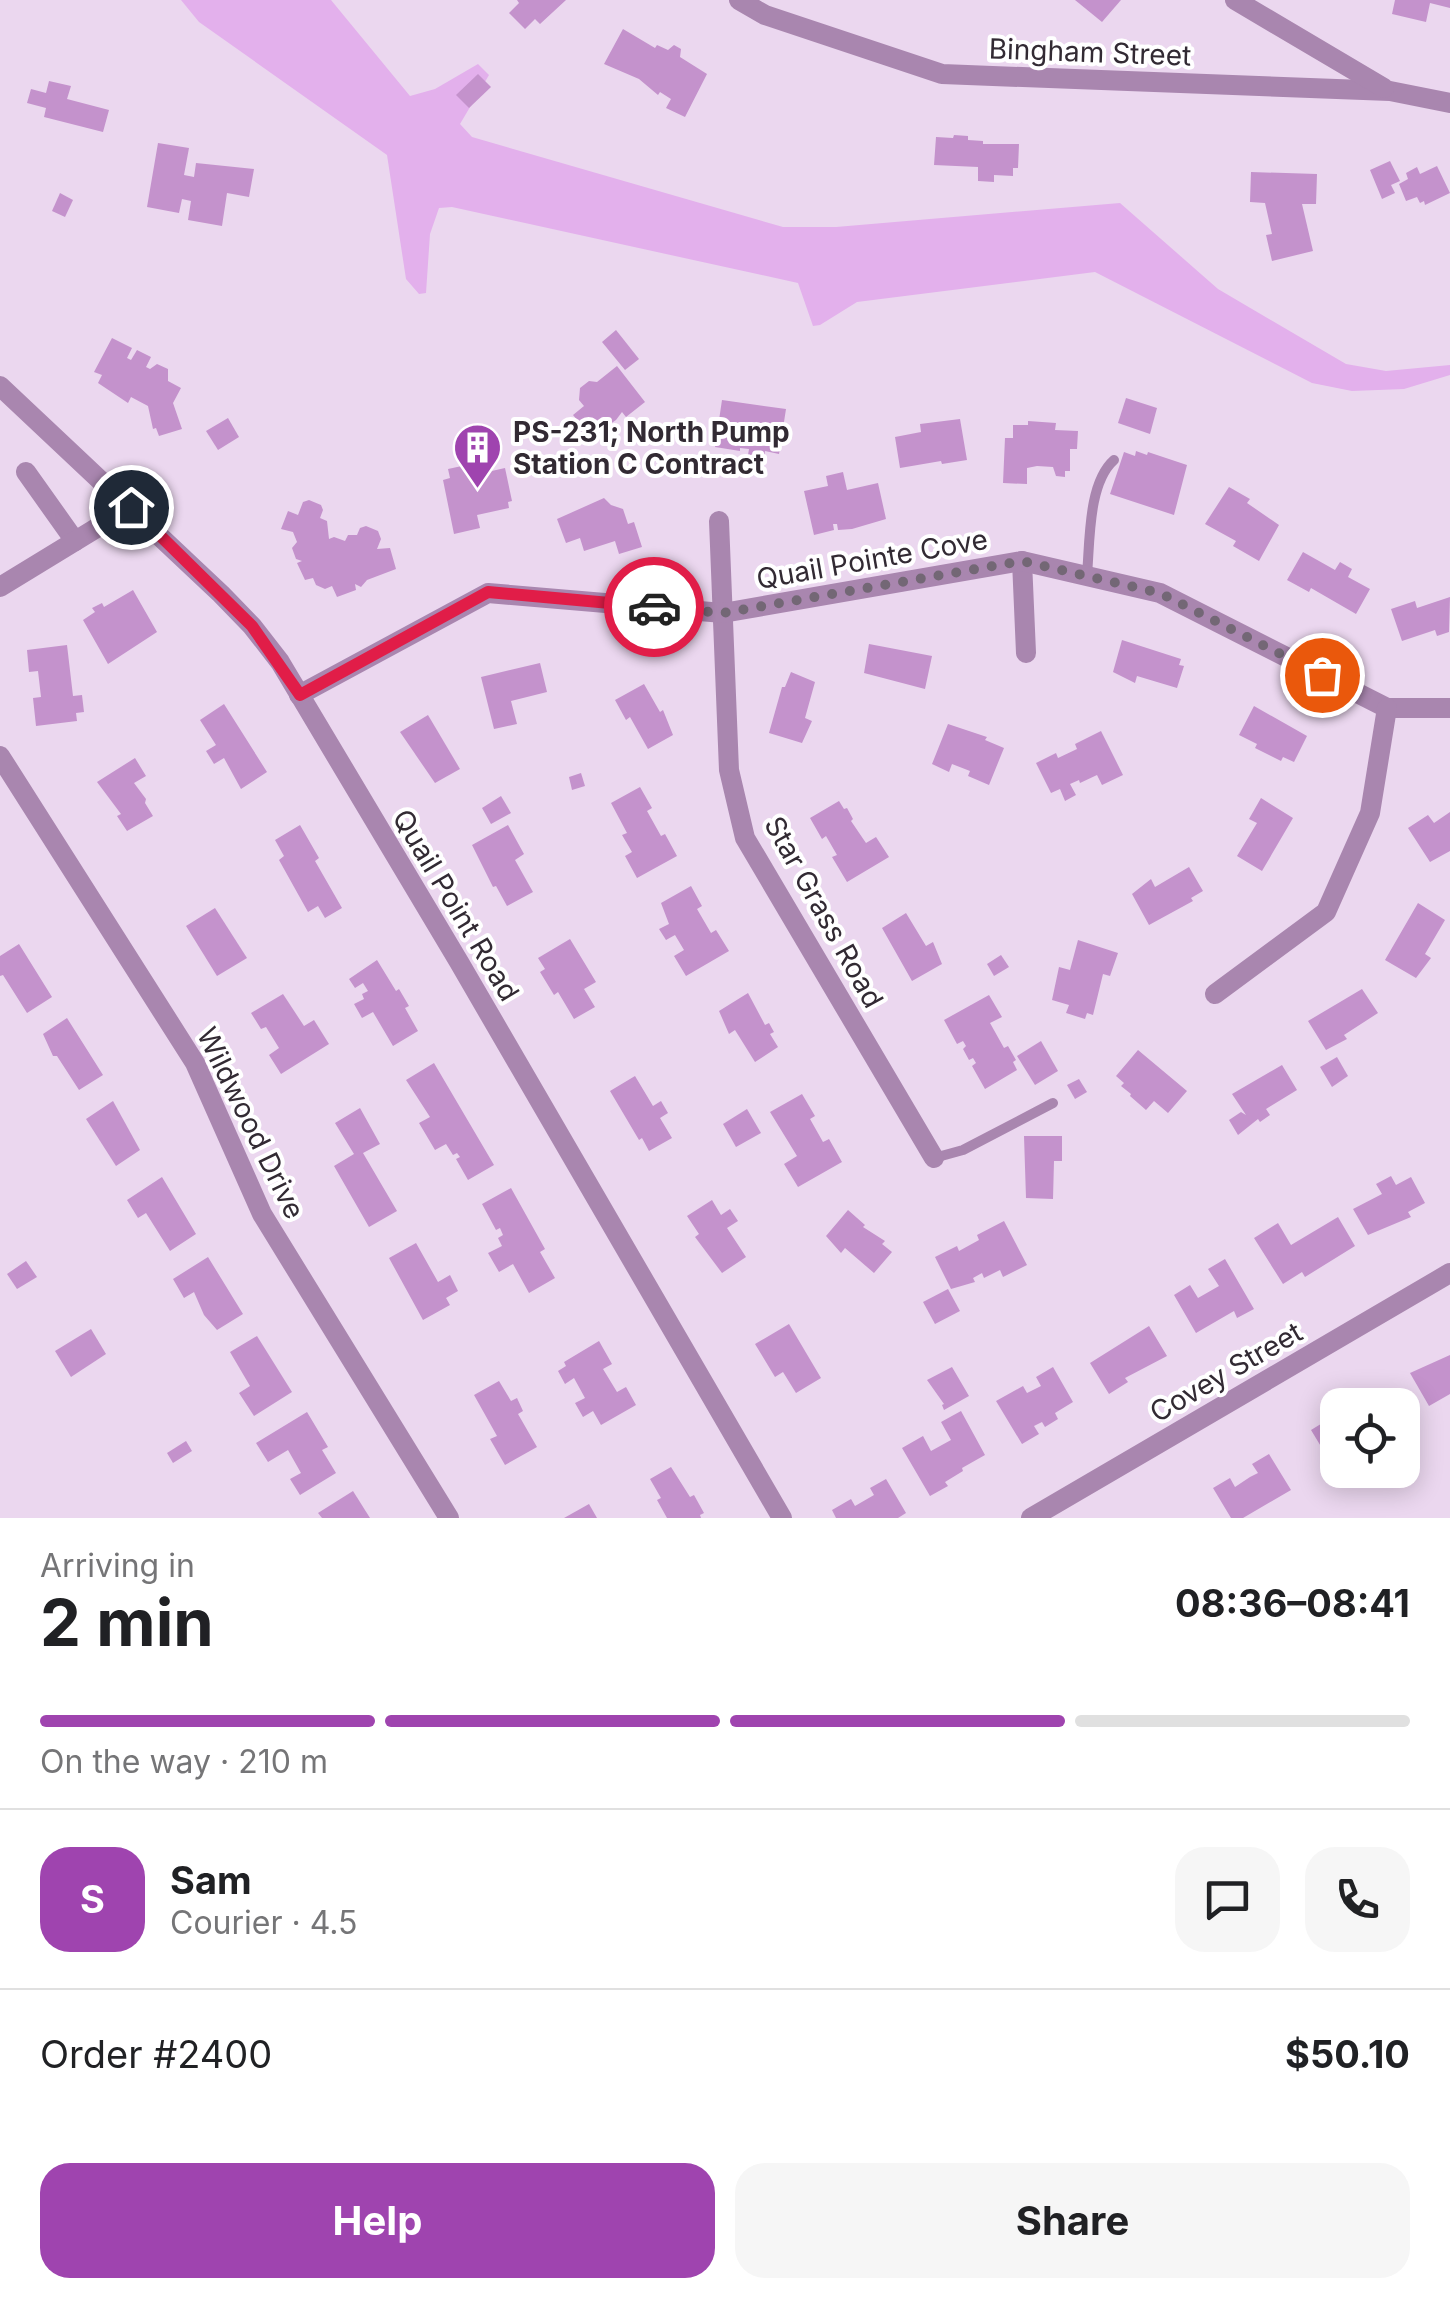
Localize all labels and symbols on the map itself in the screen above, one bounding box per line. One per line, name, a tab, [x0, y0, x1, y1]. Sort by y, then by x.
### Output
street label: Bingham Street	[988, 31, 1192, 73]
place label: PS-231; North Pump Station C Contract	[513, 415, 790, 481]
building icon: PS-231; North Pump Station C Contract	[452, 422, 504, 490]
pin	[89, 465, 174, 550]
street label: Quail Pointe Cove	[754, 522, 990, 596]
courier	[604, 557, 704, 657]
pin	[1280, 633, 1365, 718]
street label: Quail Point Road	[385, 803, 527, 1007]
street label: Star Grass Road	[757, 810, 891, 1014]
street label: Wildwood Drive	[190, 1022, 312, 1224]
street label: Covey Street	[1144, 1315, 1308, 1429]

